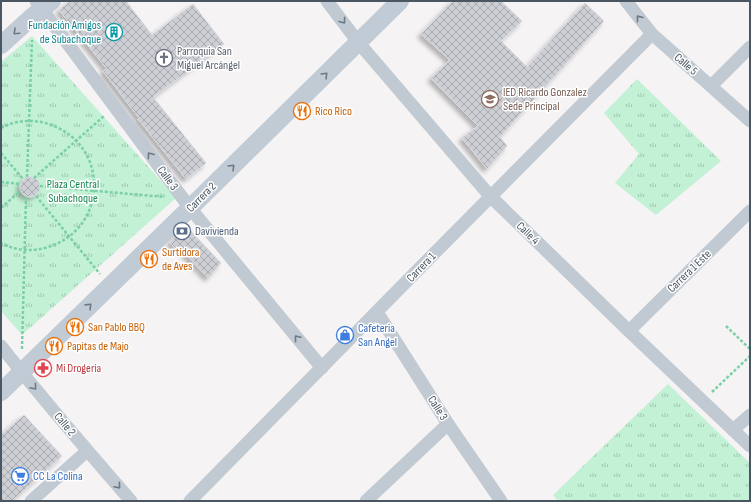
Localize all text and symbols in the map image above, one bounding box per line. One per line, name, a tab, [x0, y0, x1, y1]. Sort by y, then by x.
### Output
one-way arrow	[637, 15, 644, 22]
one-way arrow	[338, 17, 345, 24]
place label: Fundación Amigos de Subachoque	[28, 18, 101, 47]
building icon: Fundación Amigos de Subachoque	[104, 22, 124, 42]
one-way arrow	[13, 27, 20, 34]
place label: Parroquia San Miguel Arcángel	[177, 44, 240, 73]
church icon: Parroquia San Miguel Arcángel	[154, 48, 174, 68]
street label: Calle 5	[671, 50, 701, 79]
one-way arrow	[320, 72, 328, 80]
place label: IED Ricardo Gonzalez Sede Principal	[503, 85, 587, 114]
school or university icon: IED Ricardo Gonzalez Sede Principal	[480, 89, 500, 109]
restaurant icon: Rico Rico	[292, 101, 312, 121]
place label: Rico Rico	[315, 104, 352, 119]
one-way arrow	[148, 152, 155, 159]
street label: Calle 3	[154, 163, 181, 193]
one-way arrow	[227, 164, 235, 171]
park label: Plaza Central Subachoque	[47, 177, 99, 206]
street label: Carrera 2	[183, 179, 220, 216]
street label: Calle 4	[513, 219, 542, 248]
bank icon: Davivienda	[172, 221, 192, 241]
place label: Davivienda	[195, 224, 239, 239]
place label: Surtidora de Aves	[162, 245, 200, 274]
street label: Carrera 1 Este	[664, 247, 715, 296]
restaurant icon: Surtidora de Aves	[139, 249, 159, 269]
street label: Carrera 1	[404, 249, 440, 285]
one-way arrow	[84, 303, 92, 311]
restaurant icon: San Pablo BBQ	[65, 317, 85, 337]
place label: San Pablo BBQ	[88, 320, 145, 335]
place label: Cafeteria San Angel	[358, 321, 397, 350]
shop icon: Cafeteria San Angel	[335, 325, 355, 345]
one-way arrow	[295, 335, 302, 342]
restaurant icon: Papitas de Majo	[44, 336, 64, 356]
place label: Papitas de Majo	[67, 339, 129, 354]
pharmacy icon: Mi Drogeria	[33, 358, 53, 378]
place label: Mi Drogeria	[56, 361, 102, 376]
one-way arrow	[29, 383, 36, 390]
street label: Calle 3	[424, 393, 451, 423]
street label: Calle 2	[50, 409, 79, 439]
supermarket icon: CC La Colina	[10, 466, 30, 486]
place label: CC La Colina	[33, 469, 83, 484]
one-way arrow	[114, 481, 121, 489]

